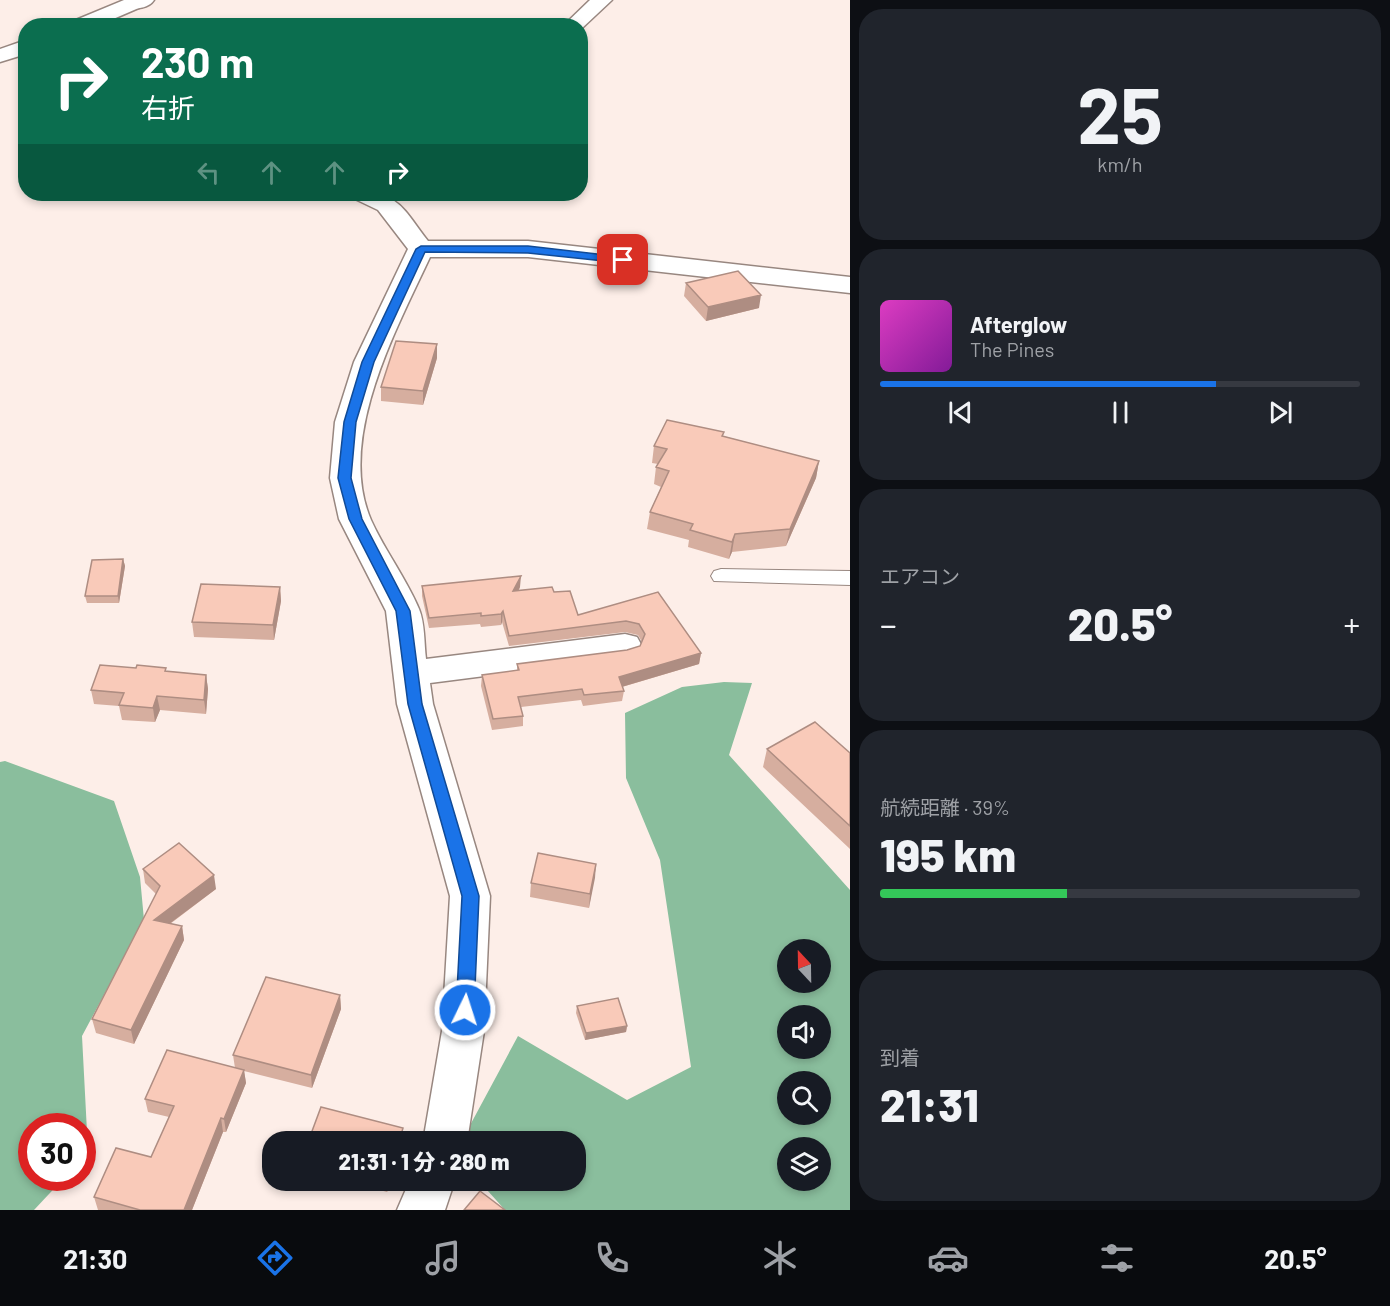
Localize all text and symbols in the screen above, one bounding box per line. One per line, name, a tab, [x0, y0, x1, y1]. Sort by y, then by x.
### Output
text: 230 m	[141, 36, 254, 86]
icon: right	[42, 42, 120, 120]
text: 25	[1077, 66, 1163, 160]
text: 右折	[141, 91, 195, 123]
text: km/h	[1097, 152, 1143, 176]
icon: left	[192, 156, 225, 189]
icon: ahead	[255, 156, 288, 189]
icon: ahead	[318, 156, 351, 189]
icon: right	[381, 156, 414, 189]
pin	[597, 234, 648, 285]
icon: arrive	[606, 243, 639, 276]
text: Afterglow	[970, 311, 1067, 337]
text: The Pines	[970, 337, 1054, 361]
icon: previous	[944, 396, 977, 429]
icon: pause	[1104, 396, 1137, 429]
icon: next	[1264, 396, 1297, 429]
text: エアコン	[880, 564, 960, 588]
text: 20.5°	[1068, 596, 1172, 650]
text: −	[880, 604, 897, 644]
text: +	[1344, 604, 1360, 644]
text: 航続距離 · 39%	[880, 795, 1010, 819]
text: 195 km	[880, 827, 1016, 881]
north arrow	[777, 939, 831, 993]
map controls	[777, 939, 831, 1191]
position arrow	[433, 978, 497, 1042]
button: sound	[777, 1005, 831, 1059]
text: 到着	[880, 1045, 920, 1069]
button: search	[777, 1071, 831, 1125]
text: 21:31	[880, 1077, 979, 1131]
speed limit sign: 30	[18, 1113, 96, 1191]
button: layers	[777, 1137, 831, 1191]
text: 21:31 · 1 分 · 280 m	[339, 1148, 509, 1174]
icon: directions	[254, 1237, 296, 1279]
icon: music	[422, 1237, 464, 1279]
icon: phone	[591, 1237, 633, 1279]
icon: climate	[759, 1237, 801, 1279]
icon: car	[927, 1237, 969, 1279]
icon: filters	[1096, 1237, 1138, 1279]
text: 21:30	[63, 1242, 128, 1274]
text: 20.5°	[1264, 1242, 1327, 1274]

